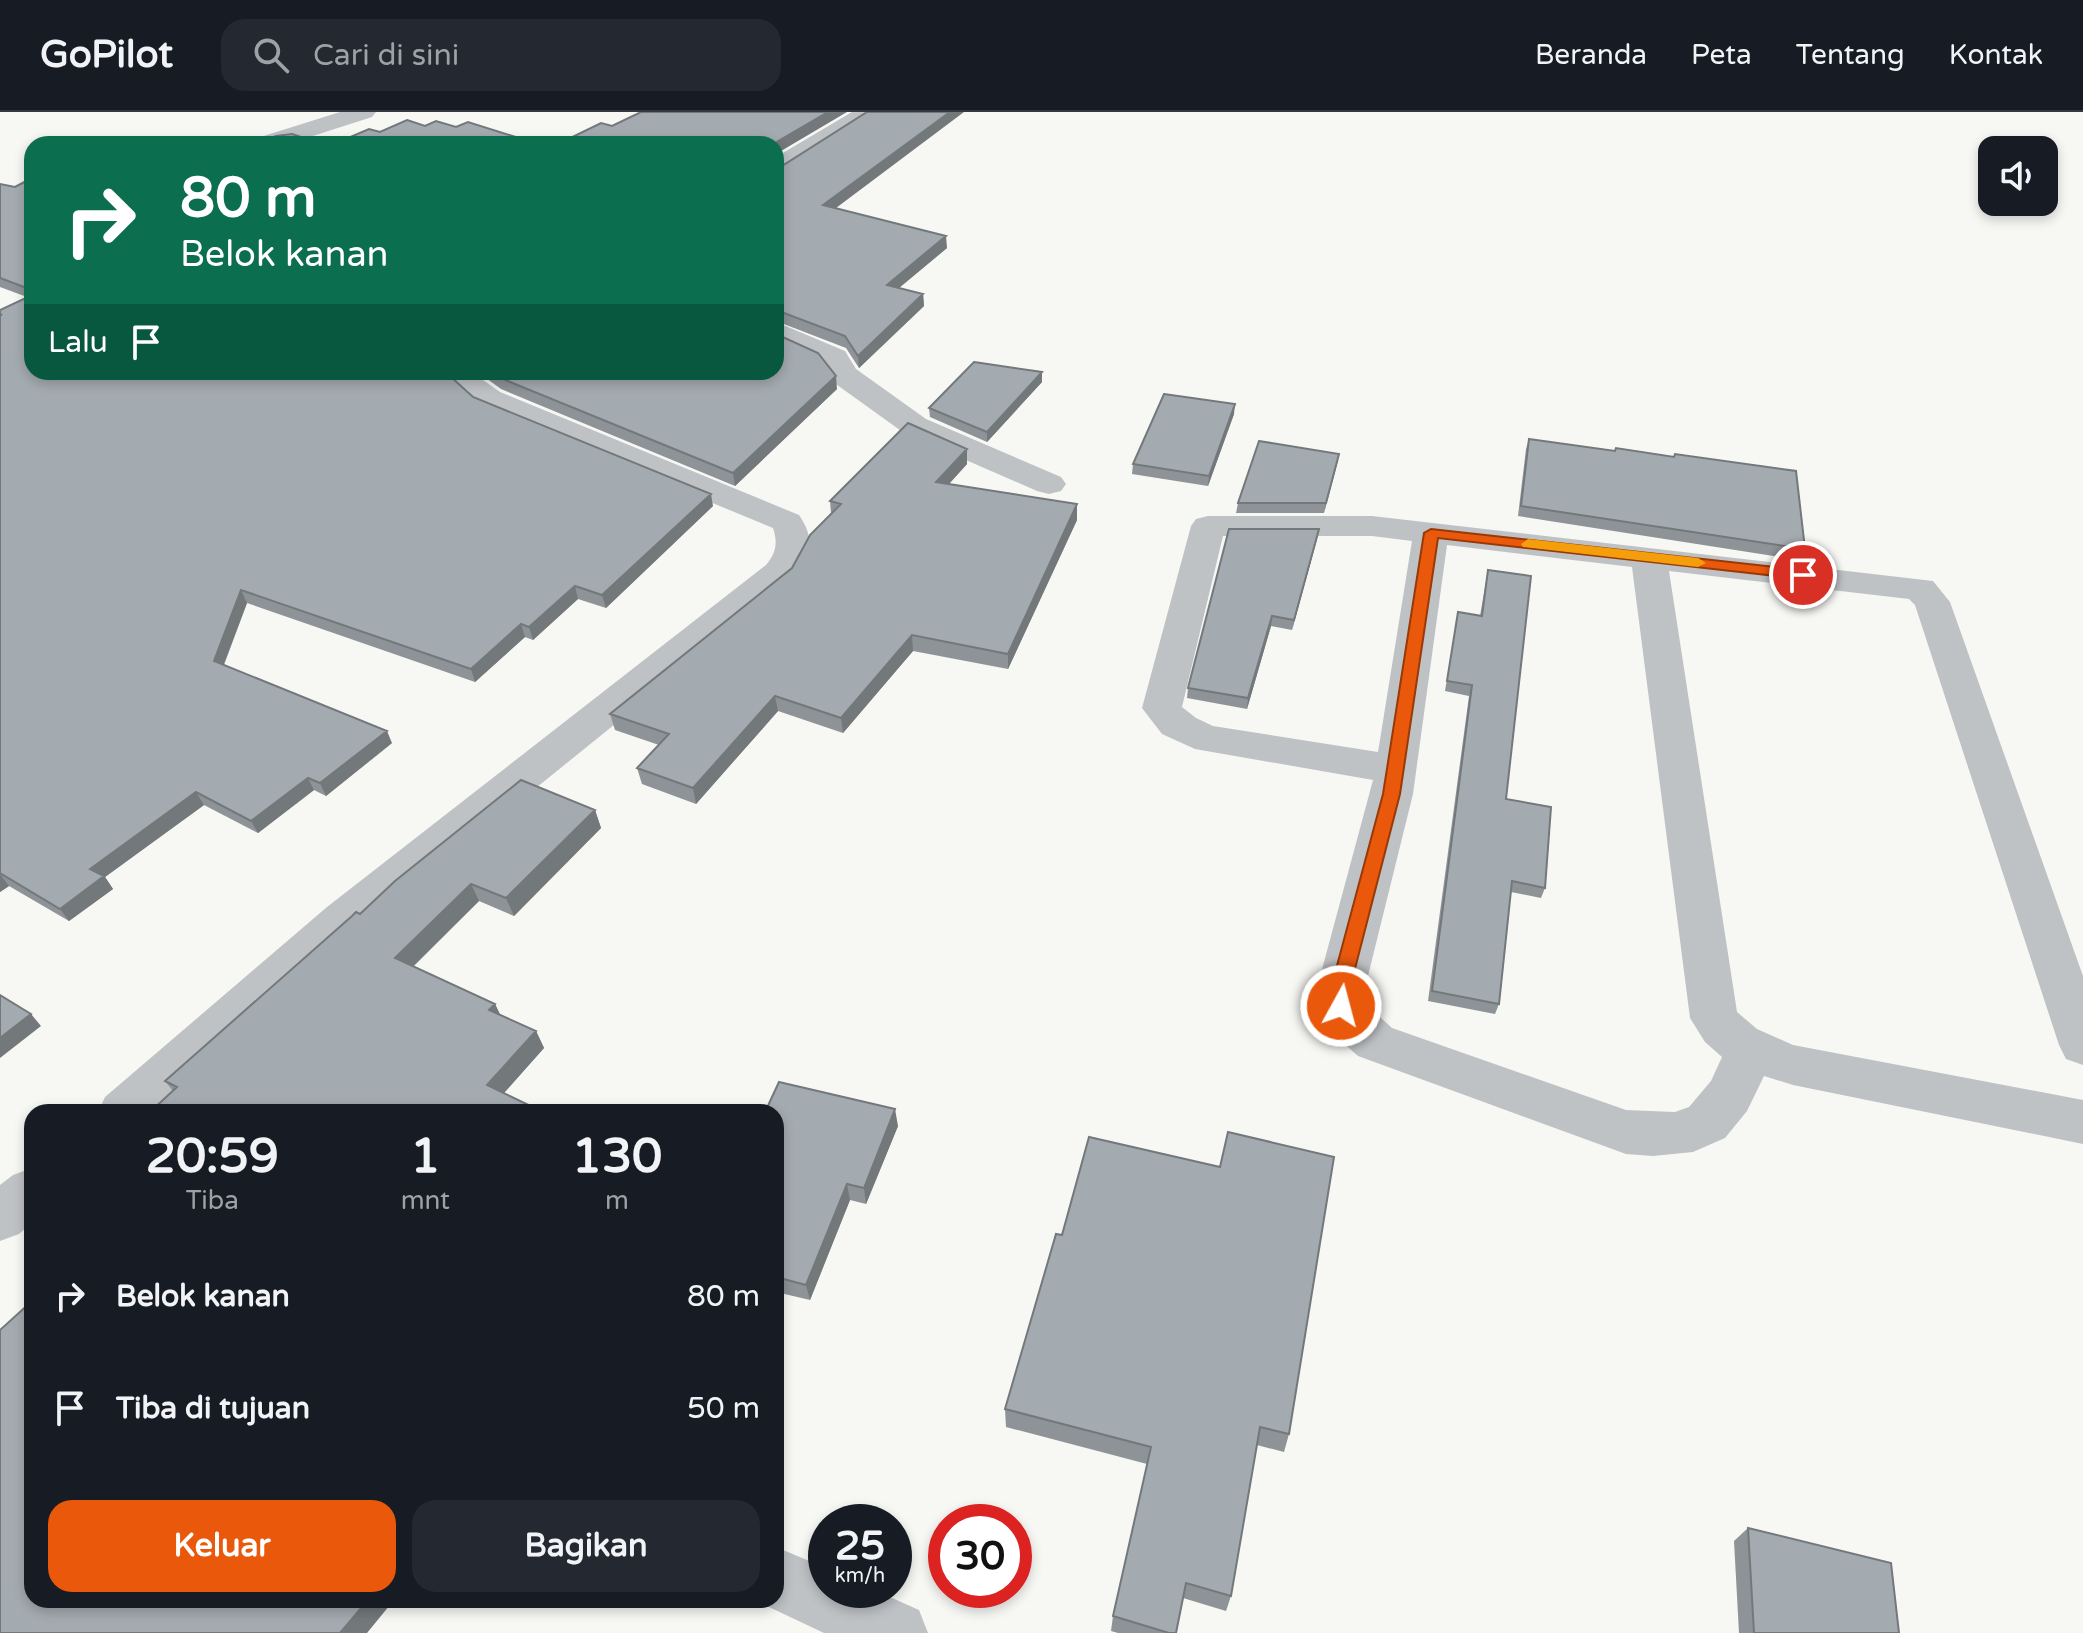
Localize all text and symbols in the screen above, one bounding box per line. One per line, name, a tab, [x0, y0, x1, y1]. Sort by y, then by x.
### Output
search box	[221, 19, 781, 91]
text: GoPilot	[40, 32, 173, 78]
icon: search	[249, 33, 293, 77]
text: Cari di sini	[313, 37, 459, 74]
text: Beranda	[1535, 38, 1647, 72]
text: Peta	[1691, 38, 1752, 72]
text: Tentang	[1796, 38, 1905, 72]
text: Kontak	[1949, 38, 2043, 72]
map controls	[1978, 136, 2058, 216]
button: sound	[1978, 136, 2058, 216]
text: 80 m	[180, 165, 316, 232]
icon: right	[48, 168, 152, 272]
text: Belok kanan	[180, 233, 389, 276]
icon: arrive	[124, 320, 168, 364]
text: Lalu	[48, 324, 108, 361]
pin	[1769, 541, 1837, 609]
icon: arrive	[1781, 553, 1825, 597]
position arrow	[1299, 964, 1383, 1048]
text: 20:59	[146, 1128, 279, 1186]
text: 1	[410, 1128, 440, 1186]
text: 130	[572, 1128, 662, 1186]
text: Tiba	[186, 1185, 239, 1216]
text: mnt	[401, 1185, 450, 1216]
text: m	[605, 1185, 629, 1216]
icon: right	[48, 1274, 92, 1318]
text: Belok kanan	[116, 1278, 290, 1315]
text: 80 m	[687, 1278, 760, 1315]
icon: arrive	[48, 1386, 92, 1430]
text: Tiba di tujuan	[116, 1390, 310, 1427]
text: 50 m	[687, 1390, 760, 1427]
button: Keluar	[48, 1500, 396, 1592]
button: Bagikan	[412, 1500, 760, 1592]
speed limit sign: 30	[928, 1504, 1032, 1608]
text: 25	[835, 1522, 885, 1570]
text: km/h	[835, 1564, 885, 1588]

